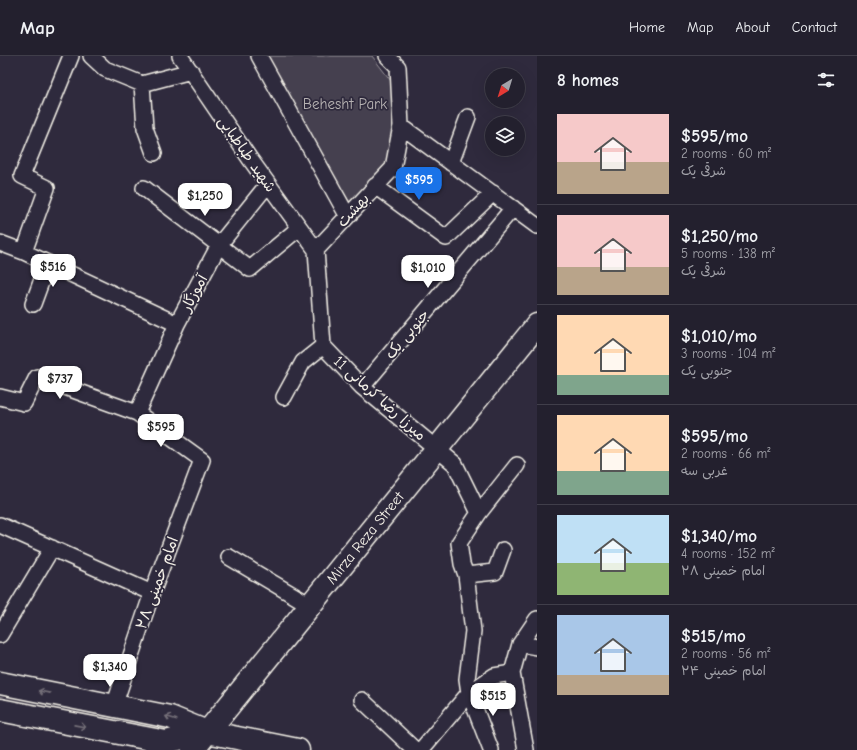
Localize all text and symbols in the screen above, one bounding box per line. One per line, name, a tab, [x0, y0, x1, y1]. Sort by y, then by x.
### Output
text: Map	[20, 17, 55, 39]
text: Home	[629, 19, 665, 36]
text: Map	[687, 19, 713, 36]
text: About	[735, 19, 770, 36]
text: Contact	[792, 19, 837, 36]
north arrow	[485, 68, 525, 108]
map controls	[485, 68, 525, 156]
icon: filters	[815, 69, 837, 91]
text: 8 homes	[557, 71, 619, 90]
park label: Behesht Park	[303, 95, 388, 113]
street label: شهید طباطبایی	[213, 113, 280, 196]
button: layers	[485, 116, 525, 156]
text: $595/mo	[681, 127, 748, 146]
icon: home	[589, 130, 637, 178]
text: 2 rooms · 60 m²	[681, 146, 771, 161]
text: شرقی یک	[681, 163, 726, 178]
pin: $595	[395, 167, 443, 201]
text: $595	[405, 172, 433, 187]
pin: $1,250	[172, 183, 238, 217]
text: $1,250	[187, 188, 223, 203]
street label: بهشت	[333, 189, 373, 231]
text: $1,250/mo	[681, 227, 758, 246]
icon: home	[589, 231, 637, 279]
text: 5 rooms · 138 m²	[681, 246, 775, 261]
pin: $516	[29, 254, 77, 288]
pin: $1,010	[395, 255, 461, 289]
text: $516	[40, 259, 66, 274]
text: $1,010	[410, 260, 446, 275]
text: شرقی یک	[681, 263, 726, 278]
street label: آموزگار	[176, 270, 212, 315]
street label: جنوبی یک	[381, 306, 434, 363]
text: $1,010/mo	[681, 327, 757, 346]
icon: home	[589, 331, 637, 379]
text: 3 rooms · 104 m²	[681, 346, 775, 361]
street label: میرزا رضا کرمانی 11	[329, 352, 430, 445]
text: جنوبی یک	[681, 363, 732, 378]
pin: $737	[36, 366, 84, 400]
text: $737	[47, 371, 73, 386]
pin: $595	[137, 414, 185, 448]
text: $595	[147, 419, 175, 434]
text: $595/mo	[681, 427, 748, 446]
icon: home	[589, 431, 637, 479]
text: 2 rooms · 66 m²	[681, 446, 770, 461]
text: غربی سه	[681, 463, 728, 478]
street label: Mirza Reza Street	[322, 488, 408, 588]
text: $1,340/mo	[681, 527, 757, 546]
icon: home	[589, 531, 637, 579]
street label: امام خمینی ۲۸	[132, 534, 184, 632]
text: 4 rooms · 152 m²	[681, 546, 775, 561]
text: امام خمینی ۲۸	[681, 563, 765, 578]
text: $515/mo	[681, 627, 746, 646]
icon: home	[589, 631, 637, 679]
text: 2 rooms · 56 m²	[681, 646, 770, 661]
pin: $1,340	[77, 654, 143, 688]
text: $1,340	[92, 659, 128, 674]
text: امام خمینی ۲۴	[681, 663, 766, 678]
pin: $515	[469, 683, 517, 717]
one-way arrow	[37, 687, 50, 695]
text: $515	[480, 688, 506, 703]
one-way arrow	[165, 713, 177, 721]
one-way arrow	[73, 722, 86, 730]

